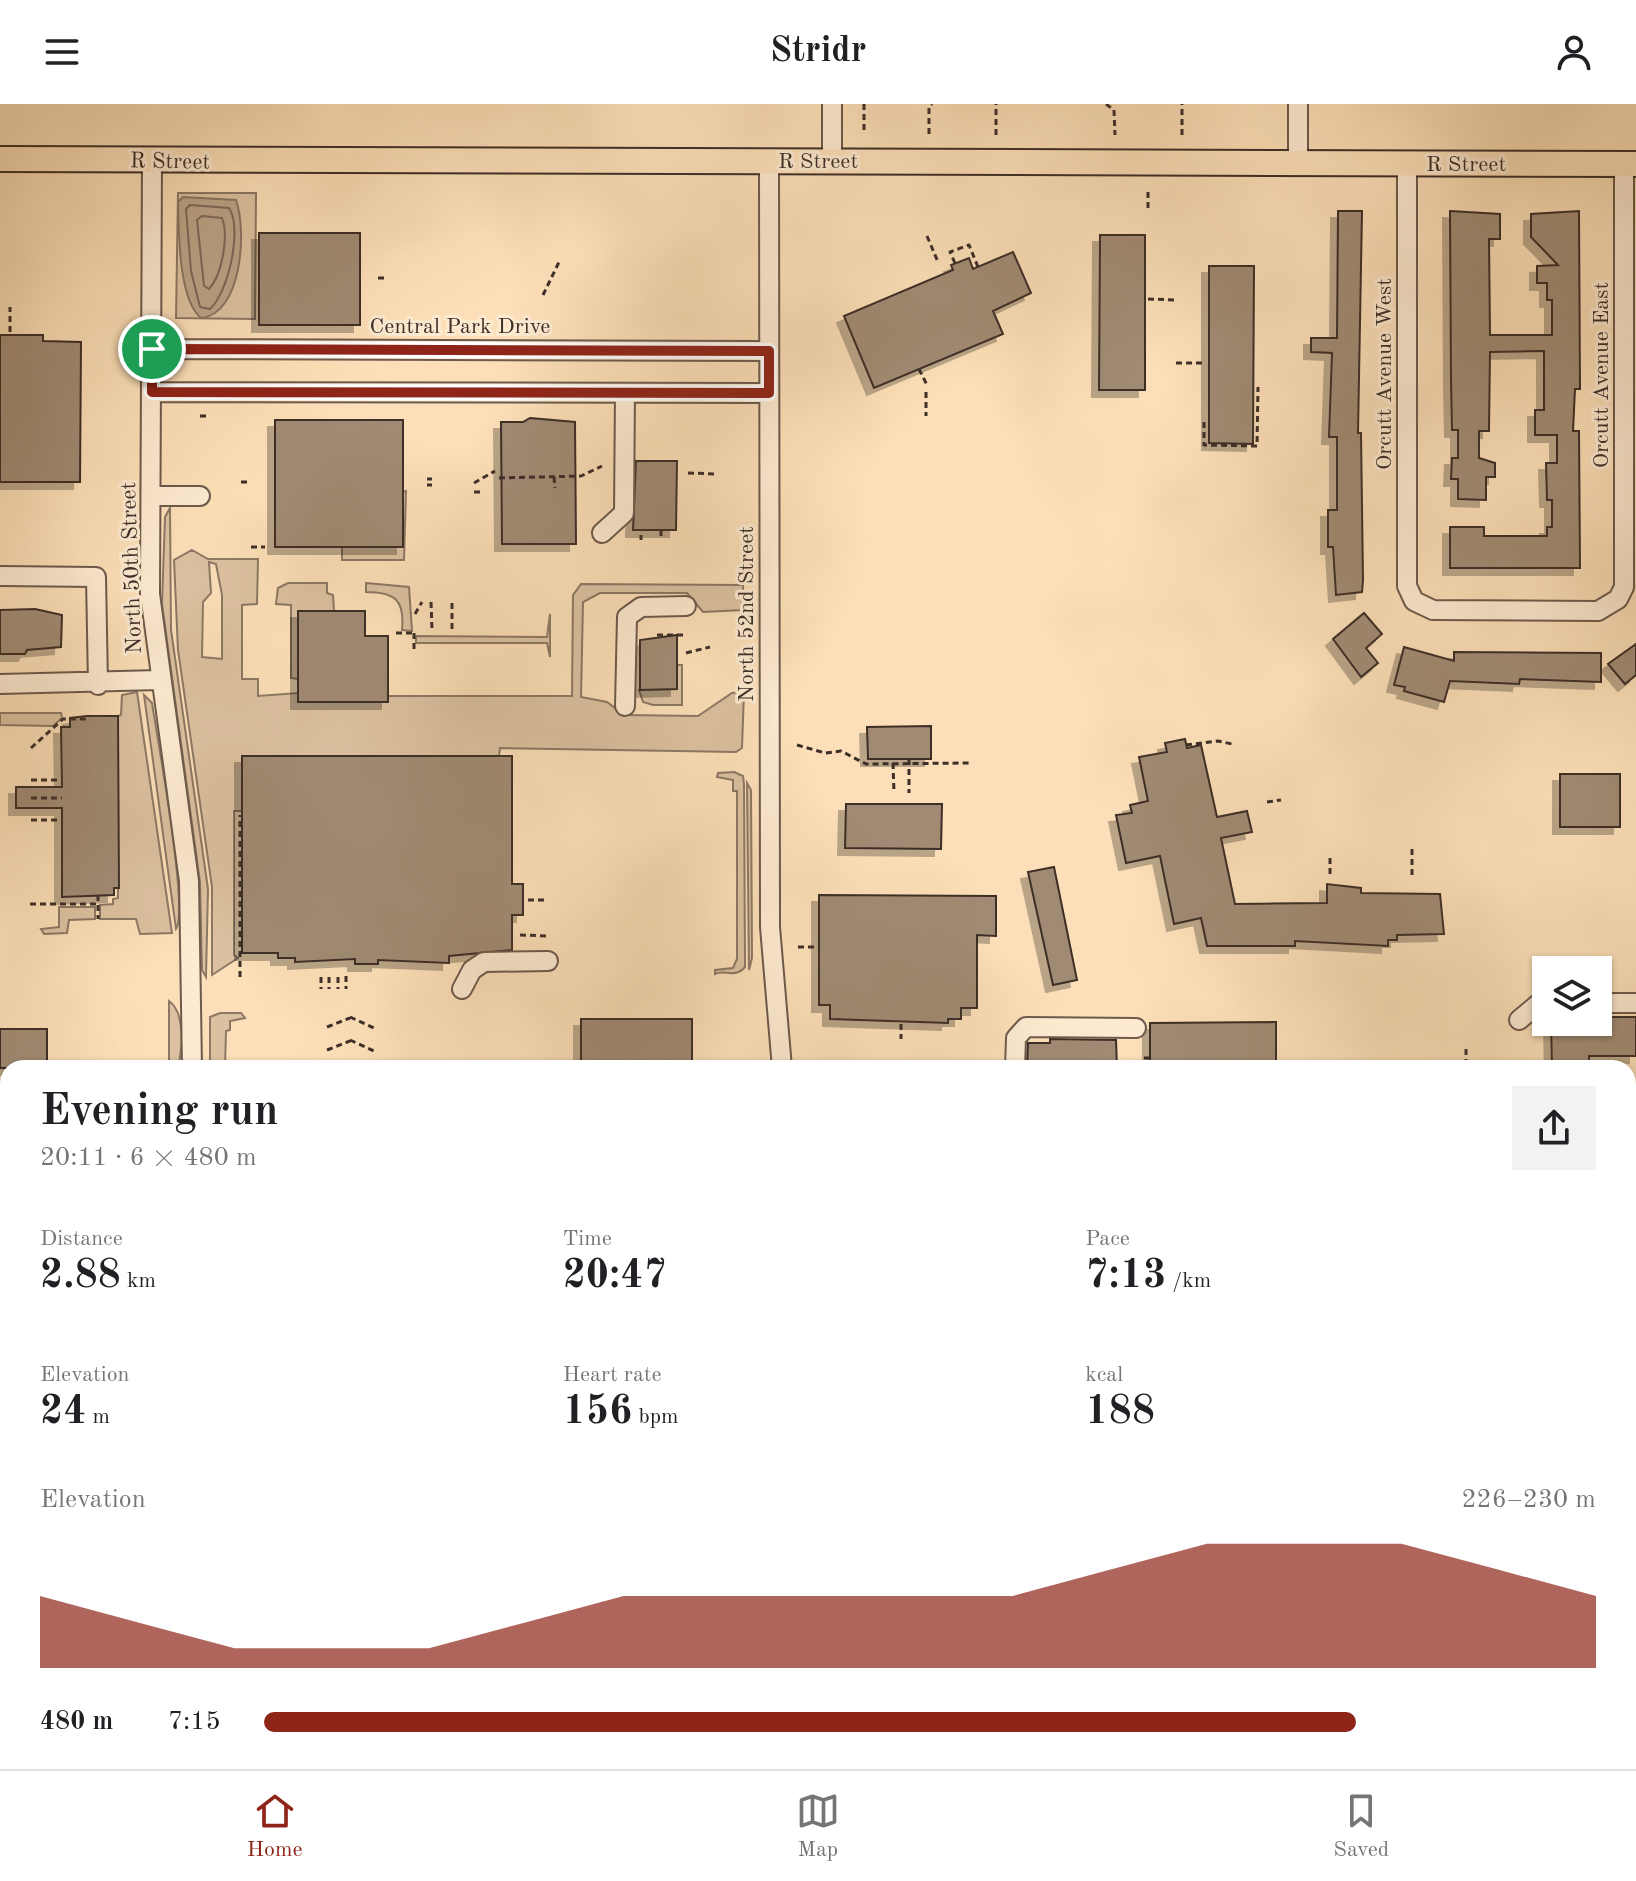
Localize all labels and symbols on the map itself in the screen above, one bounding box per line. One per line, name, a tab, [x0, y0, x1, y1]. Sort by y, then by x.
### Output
street label: R Street	[130, 150, 210, 174]
street label: R Street	[778, 151, 858, 173]
street label: R Street	[1426, 154, 1506, 176]
street label: Orcutt Avenue West	[1374, 278, 1396, 470]
street label: Orcutt Avenue East	[1591, 282, 1613, 468]
pin	[118, 315, 186, 383]
street label: Central Park Drive	[370, 316, 550, 338]
street label: North 50th Street	[118, 481, 146, 654]
street label: North 52nd Street	[736, 526, 758, 702]

